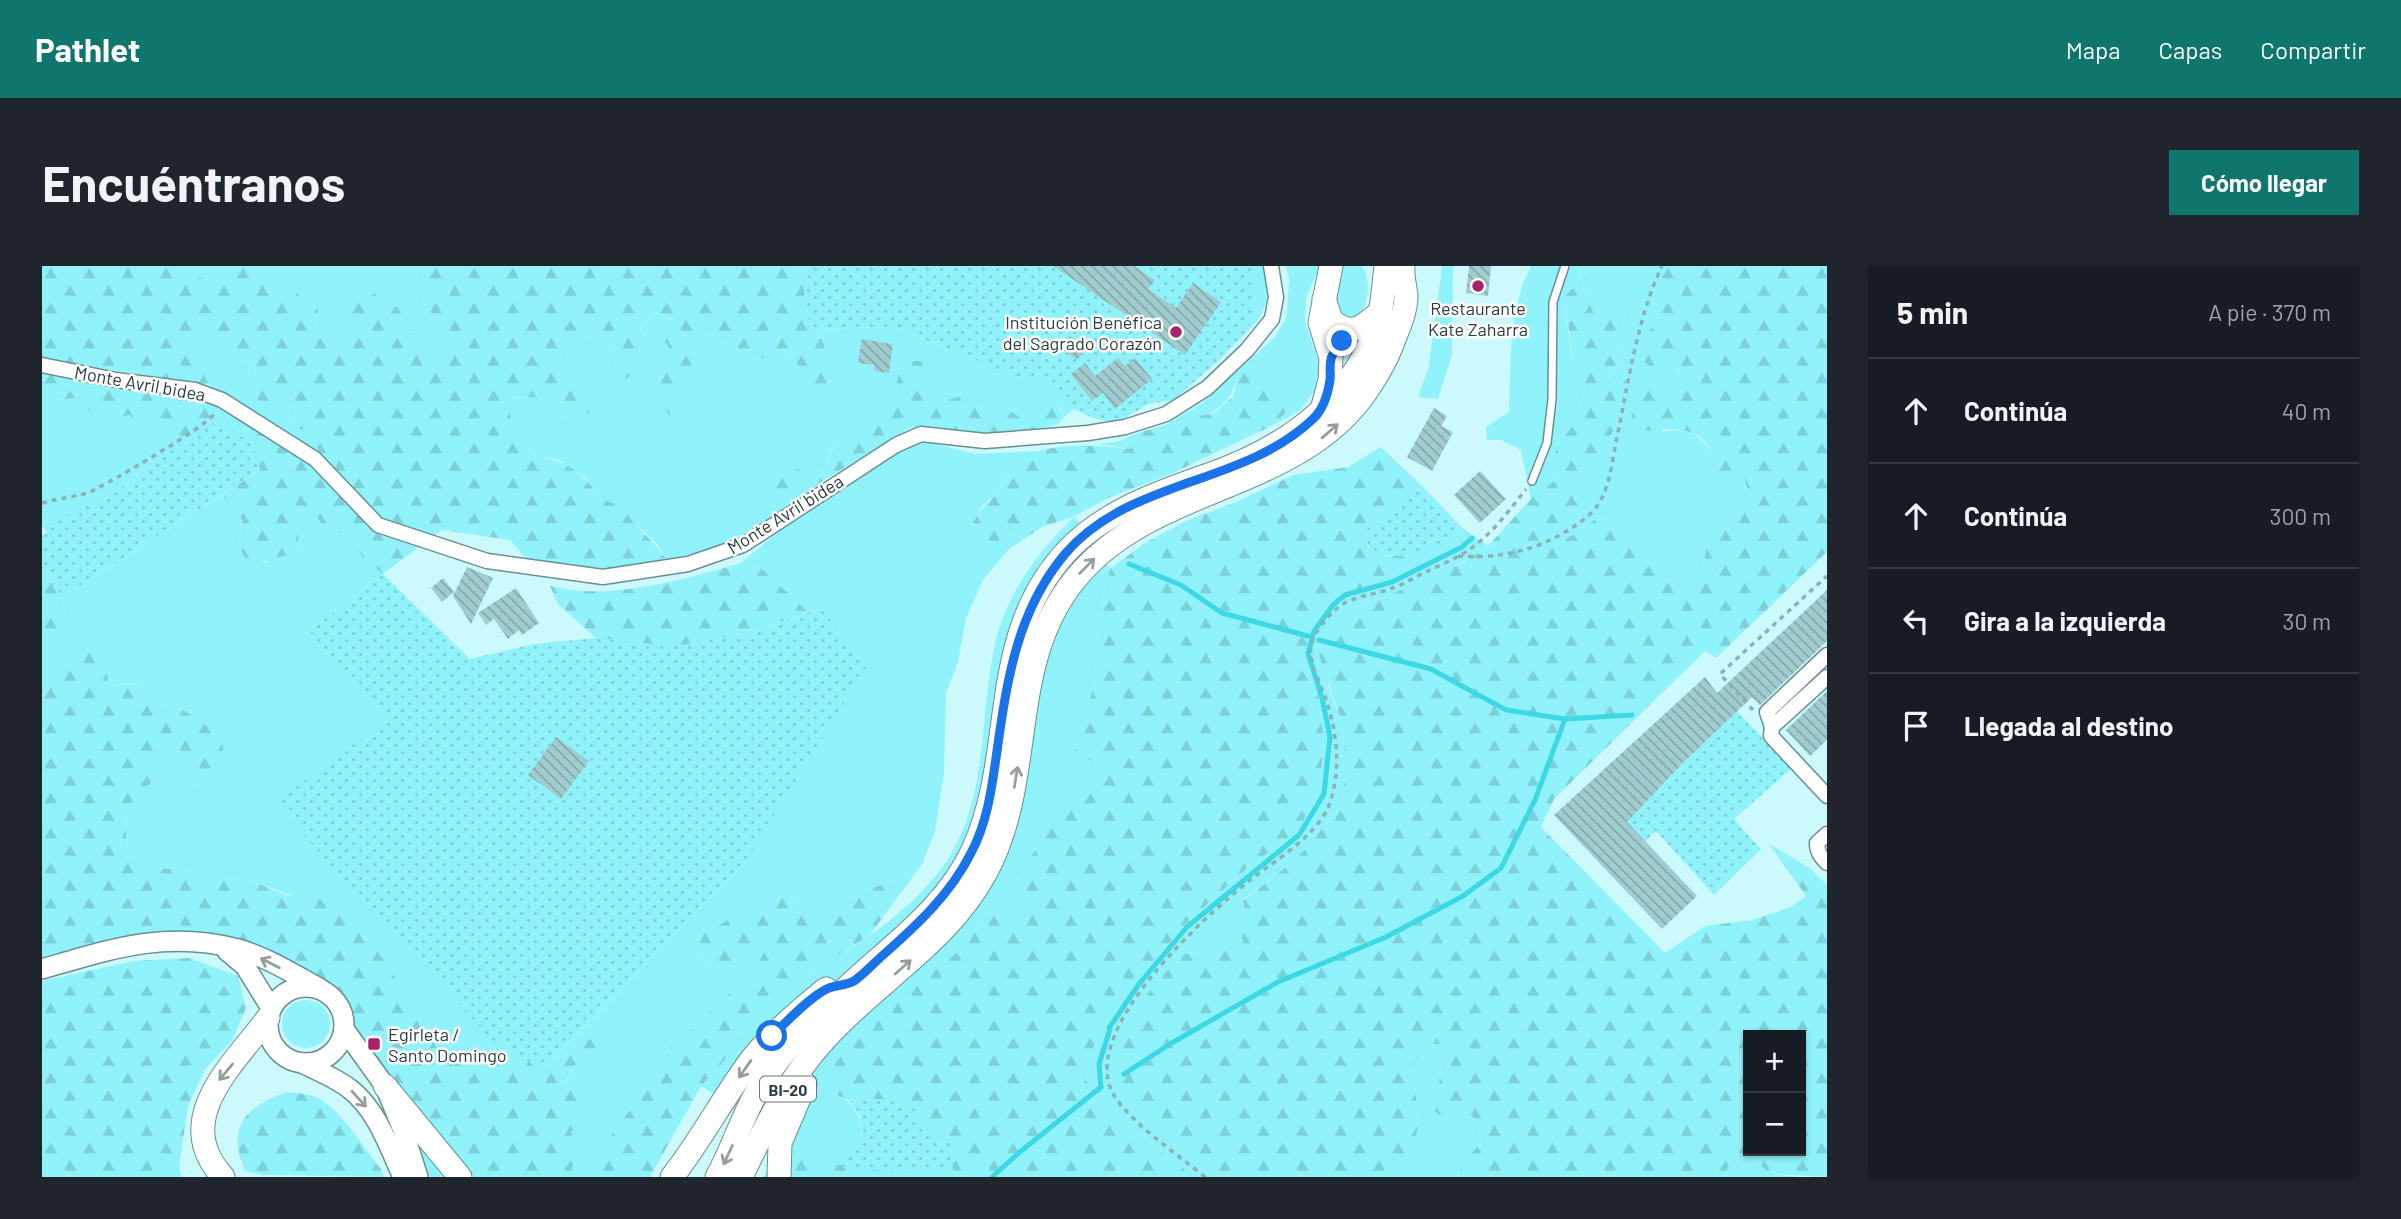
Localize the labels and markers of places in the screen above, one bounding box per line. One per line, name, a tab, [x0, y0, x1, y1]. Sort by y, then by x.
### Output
marker: Restaurante Kate Zaharra	[1470, 278, 1486, 294]
place label: Restaurante Kate Zaharra	[1428, 297, 1528, 340]
place label: Institución Benéfica del Sagrado Corazón	[1003, 311, 1162, 354]
marker: Institución Benéfica del Sagrado Corazón	[1168, 324, 1184, 340]
place label: Egirleta / Santo Domingo	[388, 1023, 507, 1066]
marker: Egirleta / Santo Domingo	[366, 1036, 382, 1052]

